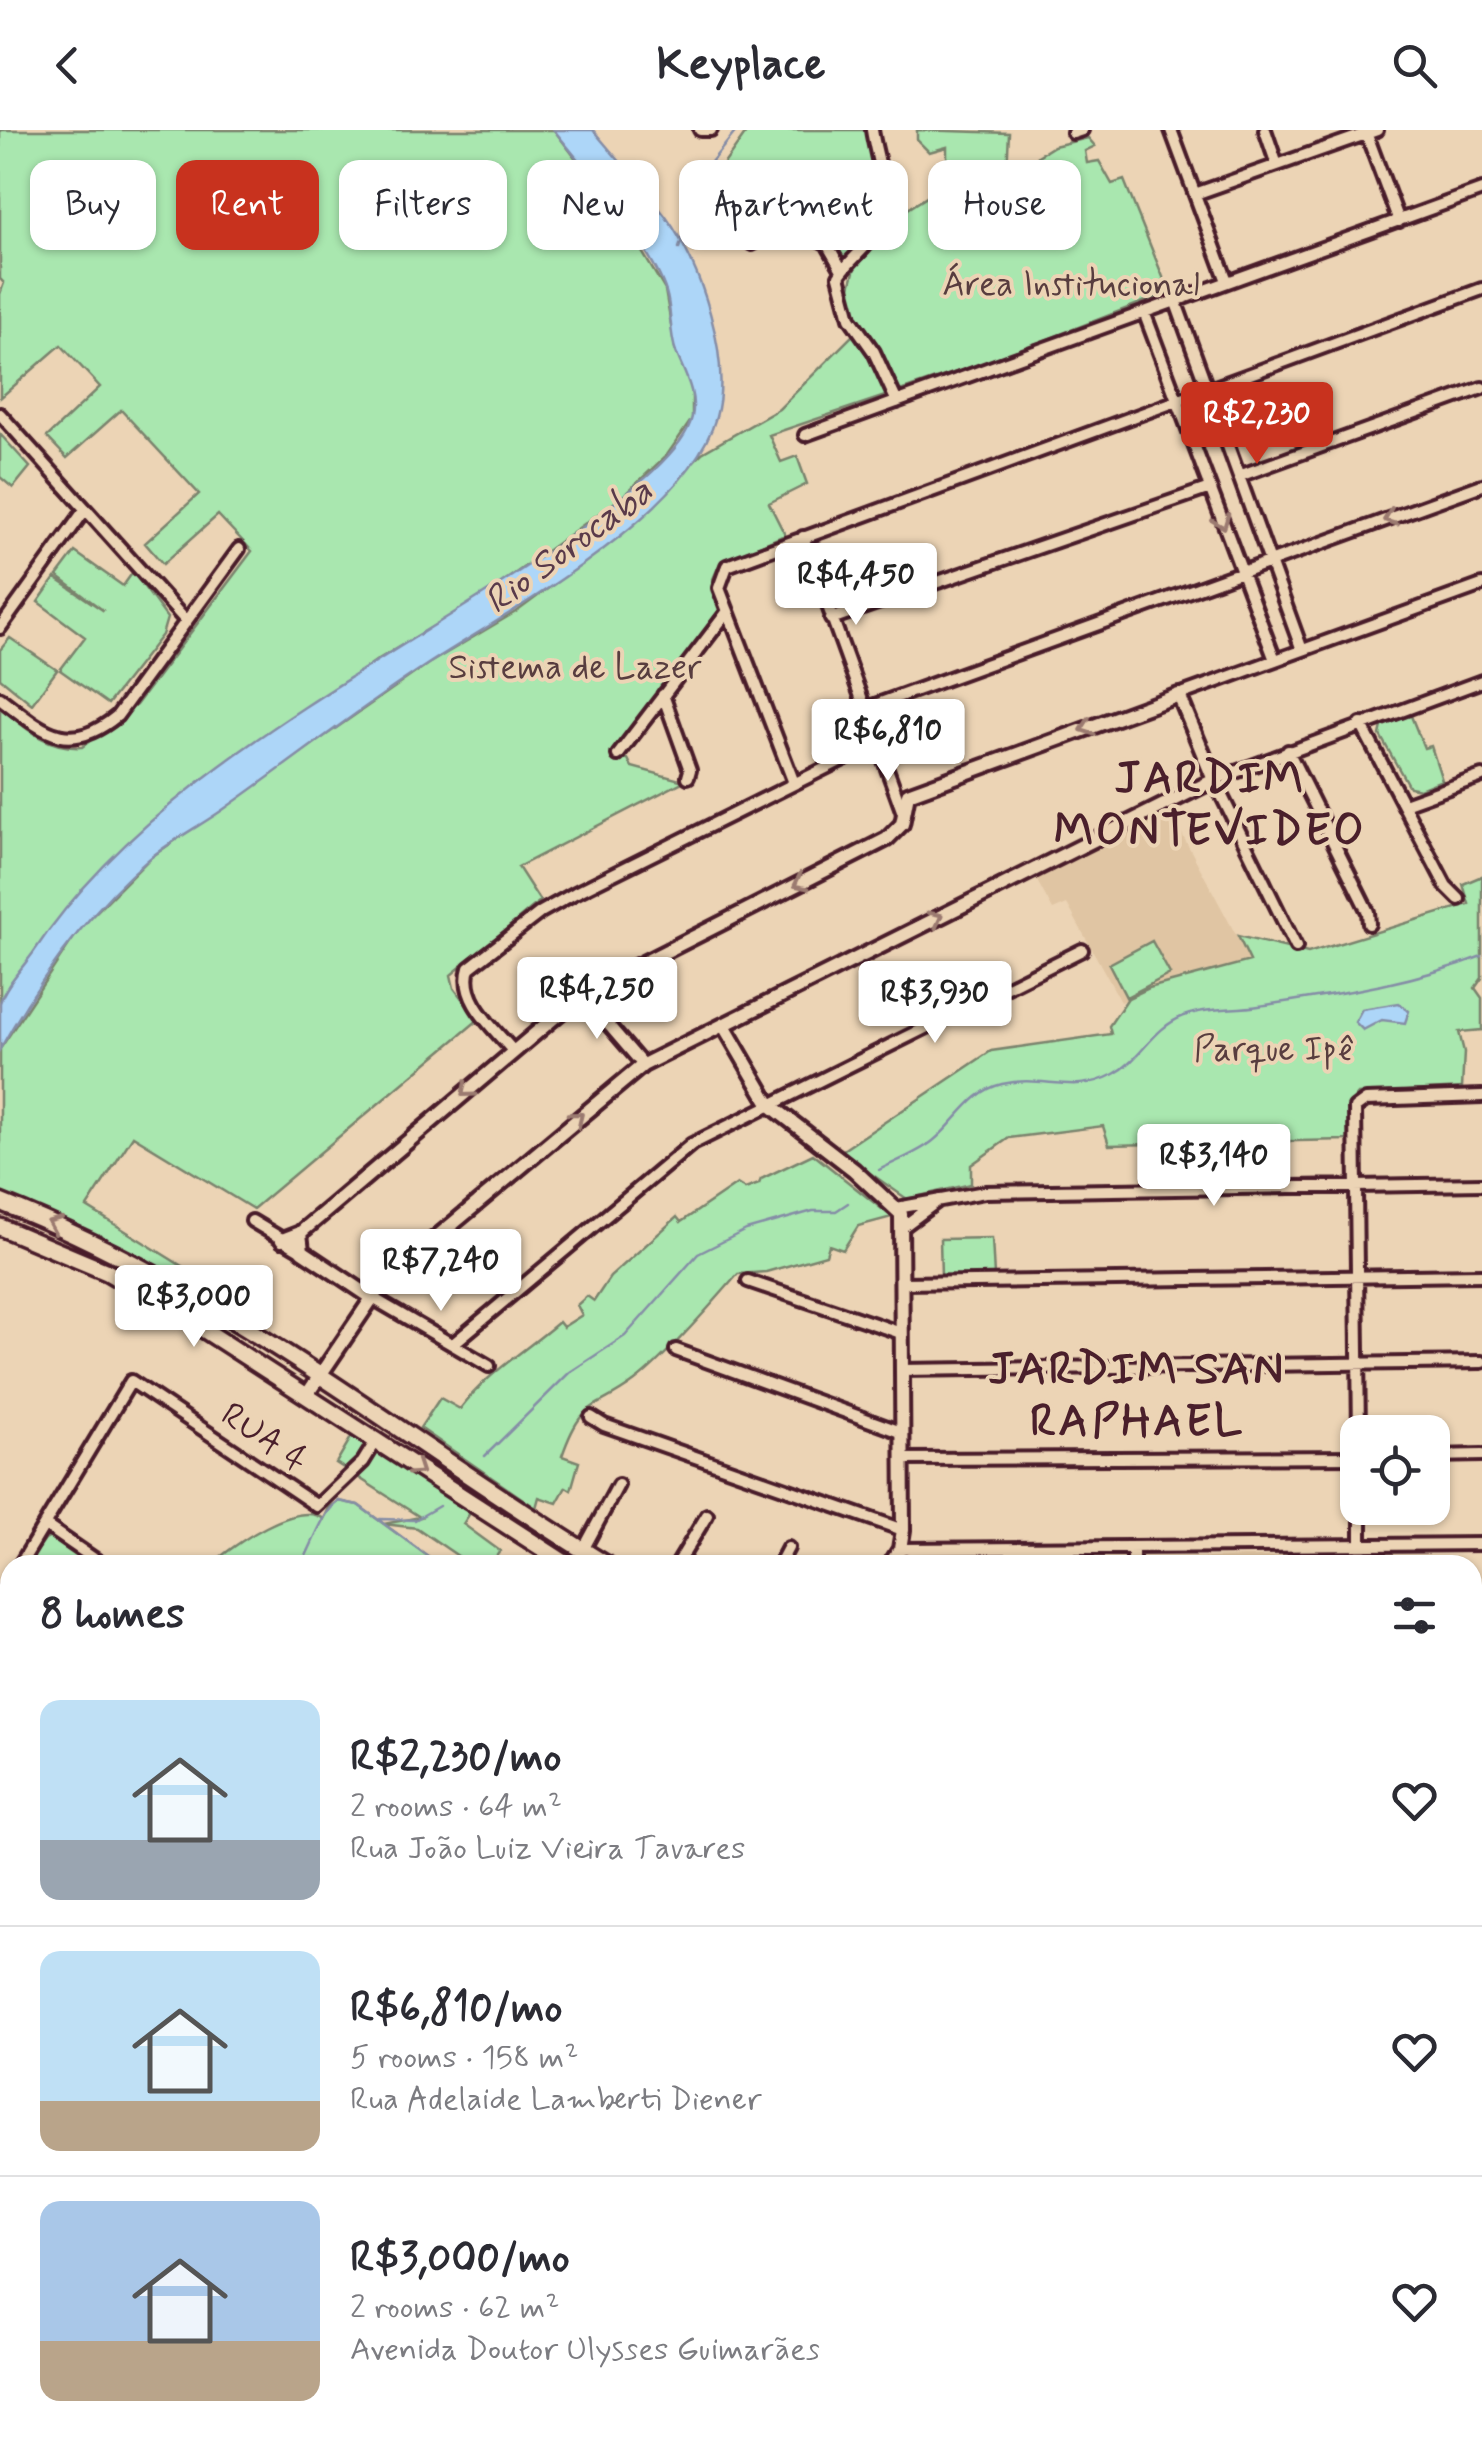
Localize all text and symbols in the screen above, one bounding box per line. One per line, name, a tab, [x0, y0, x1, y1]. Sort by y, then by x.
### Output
text: Keyplace	[657, 36, 825, 95]
icon: back	[40, 38, 95, 93]
icon: search	[1387, 38, 1442, 93]
chip: Buy	[30, 160, 156, 250]
chip: Rent	[176, 160, 319, 250]
chip: Filters	[339, 160, 507, 250]
chip: New	[527, 160, 659, 250]
chip: Apartment	[679, 160, 908, 250]
chip: House	[928, 160, 1081, 250]
park label: Área Institucional	[942, 262, 1200, 308]
pin: R$2,230	[1165, 382, 1349, 467]
text: R$2,230	[1203, 393, 1311, 435]
water label: Rio Sorocaba	[475, 467, 663, 626]
one-way arrow	[1383, 506, 1400, 527]
one-way arrow	[1211, 512, 1231, 529]
pin: R$4,450	[764, 543, 948, 628]
text: R$4,450	[797, 554, 915, 596]
park label: Sistema de Lazer	[448, 645, 702, 691]
pin: R$6,810	[796, 699, 980, 784]
text: R$6,810	[834, 710, 942, 752]
one-way arrow	[1080, 716, 1097, 737]
district label: JARDIM MONTEVIDEO	[1054, 750, 1366, 861]
one-way arrow	[792, 871, 810, 891]
one-way arrow	[926, 911, 944, 931]
pin: R$4,250	[505, 957, 689, 1042]
pin: R$3,930	[843, 961, 1027, 1046]
text: R$4,250	[539, 968, 655, 1010]
text: R$3,930	[881, 972, 989, 1014]
park label: Parque Ipê	[1194, 1027, 1354, 1073]
one-way arrow	[460, 1079, 479, 1097]
one-way arrow	[565, 1112, 583, 1130]
pin: R$3,140	[1122, 1124, 1306, 1209]
text: R$3,140	[1159, 1135, 1269, 1177]
one-way arrow	[46, 1216, 64, 1236]
pin: R$7,240	[349, 1229, 533, 1314]
text: R$7,240	[382, 1240, 500, 1282]
pin: R$3,000	[102, 1265, 286, 1350]
text: R$3,000	[137, 1276, 251, 1318]
district label: JARDIM SAN RAPHAEL	[988, 1341, 1286, 1452]
street label: RUA 4	[212, 1392, 316, 1484]
map controls	[1340, 1415, 1450, 1525]
button: locate	[1340, 1415, 1450, 1525]
one-way arrow	[406, 1457, 424, 1475]
text: 8 homes	[40, 1588, 185, 1643]
icon: filters	[1387, 1588, 1442, 1643]
text: R$2,230/mo	[350, 1731, 561, 1786]
icon: home	[120, 1740, 240, 1860]
icon: heart	[1387, 1773, 1442, 1828]
text: 2 rooms · 64 m²	[350, 1786, 562, 1828]
text: Rua João Luiz Vieira Tavares	[350, 1828, 745, 1870]
text: R$6,810/mo	[350, 1982, 562, 2037]
icon: home	[120, 1991, 240, 2111]
icon: heart	[1387, 2024, 1442, 2079]
text: 5 rooms · 158 m²	[350, 2037, 578, 2079]
text: Rua Adelaide Lamberti Diener	[350, 2079, 762, 2121]
text: R$3,000/mo	[350, 2232, 570, 2287]
icon: home	[120, 2241, 240, 2361]
icon: heart	[1387, 2274, 1442, 2329]
text: 2 rooms · 62 m²	[350, 2287, 559, 2329]
text: Avenida Doutor Ulysses Guimarães	[350, 2329, 820, 2371]

